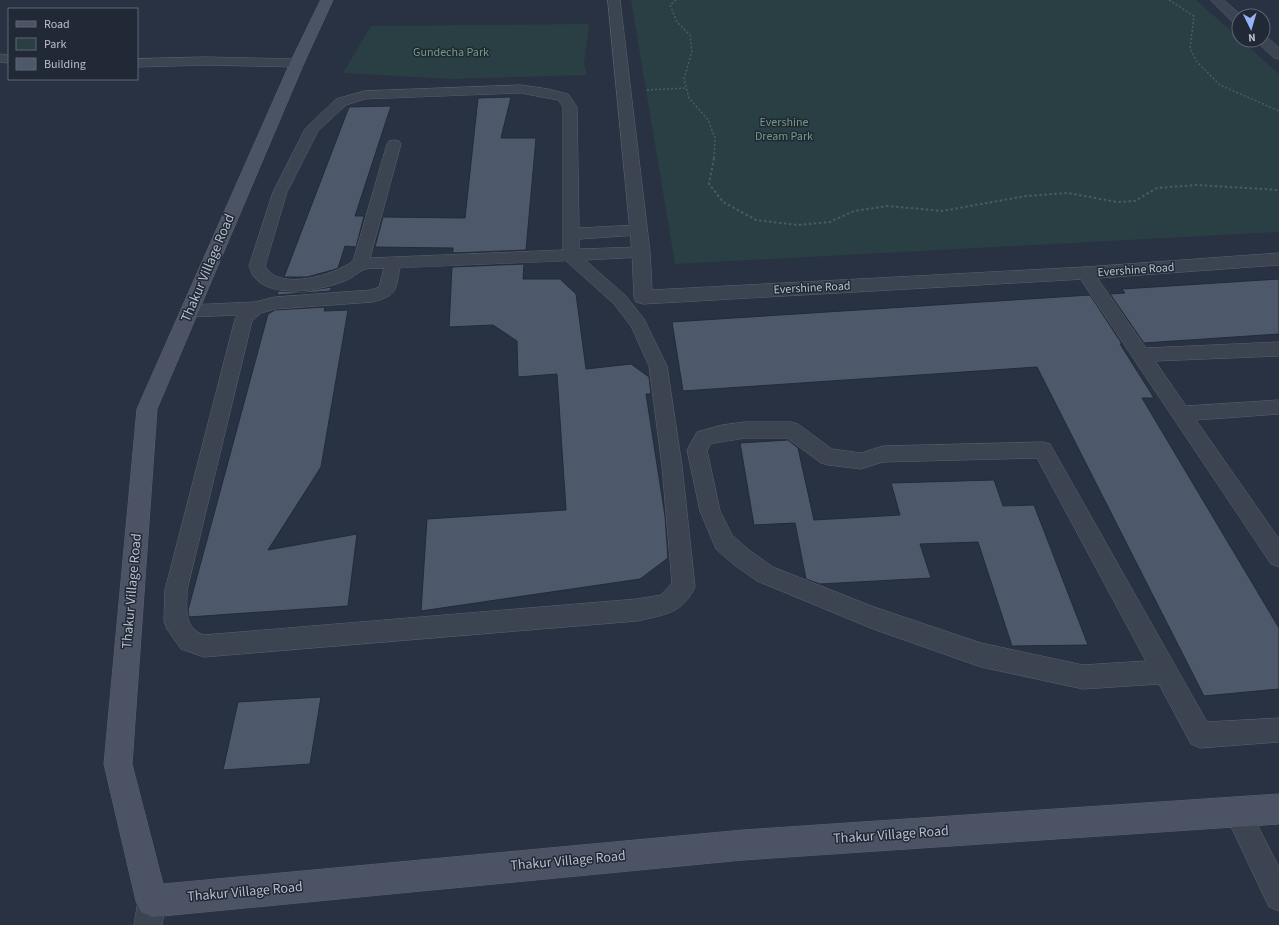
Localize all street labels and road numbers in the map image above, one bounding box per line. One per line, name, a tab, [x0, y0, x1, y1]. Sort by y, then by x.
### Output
street label: Thakur Village Road	[176, 211, 240, 325]
street label: Evershine Road	[1097, 259, 1175, 281]
street label: Evershine Road	[773, 277, 851, 299]
street label: Thakur Village Road	[117, 532, 147, 650]
street label: Thakur Village Road	[833, 821, 949, 849]
street label: Thakur Village Road	[509, 846, 627, 876]
street label: Thakur Village Road	[186, 877, 304, 907]

